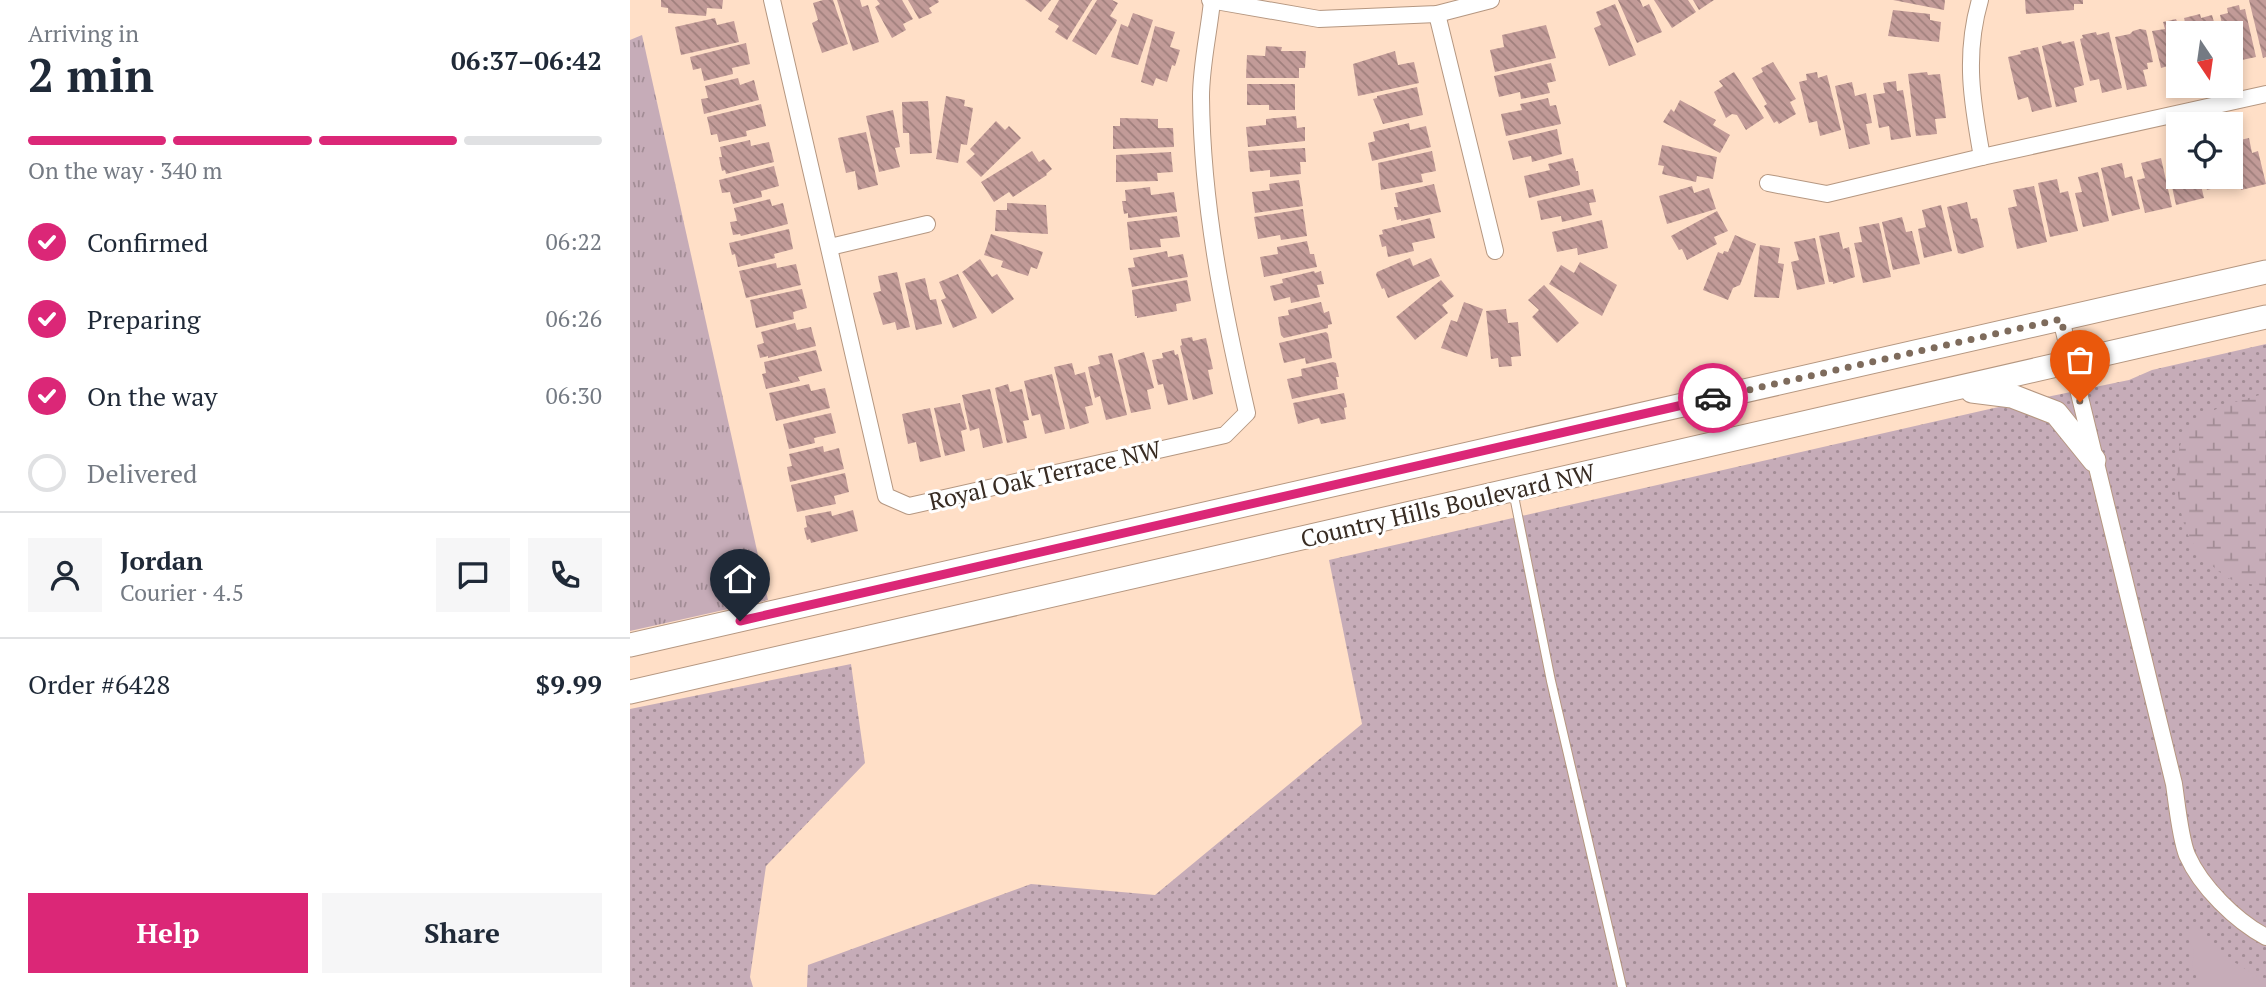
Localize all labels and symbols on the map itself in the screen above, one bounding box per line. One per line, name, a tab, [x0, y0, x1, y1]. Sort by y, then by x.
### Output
north arrow	[2166, 21, 2244, 98]
pin	[2050, 330, 2110, 402]
courier	[1678, 363, 1748, 433]
street label: Royal Oak Terrace NW	[925, 433, 1165, 517]
street label: Country Hills Boulevard NW	[1297, 455, 1599, 555]
pin	[710, 549, 770, 621]

